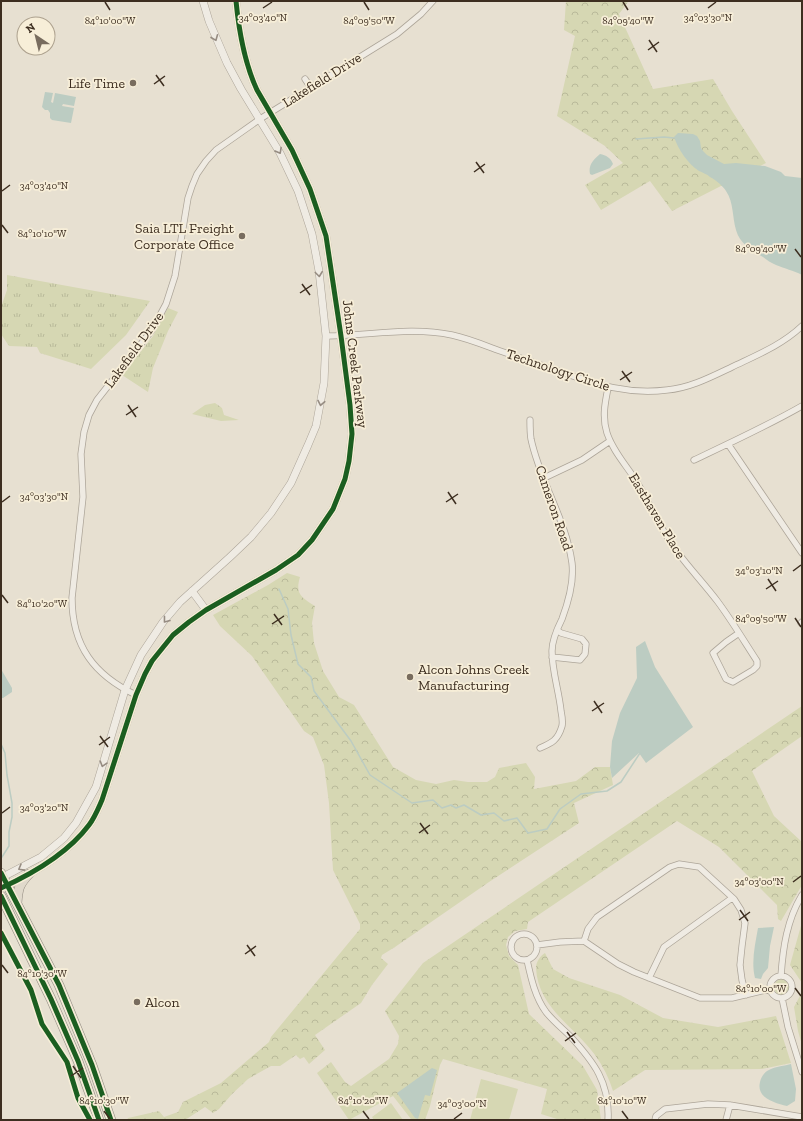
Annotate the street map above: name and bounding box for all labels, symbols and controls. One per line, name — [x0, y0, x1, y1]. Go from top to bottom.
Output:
text: 34°03'40"N — [239, 12, 288, 24]
text: 34°03'30"N — [684, 12, 733, 24]
text: 84°10'00"W — [85, 15, 136, 27]
text: 84°09'50"W — [343, 15, 395, 27]
text: 84°09'40"W — [602, 15, 654, 27]
north arrow — [16, 16, 56, 56]
text: N — [23, 20, 38, 36]
one-way arrow — [211, 34, 219, 41]
street label: Lakefield Drive — [279, 49, 365, 111]
place label: Life Time — [68, 75, 125, 92]
marker: Life Time — [128, 78, 138, 88]
one-way arrow — [274, 147, 282, 154]
text: 34°03'40"N — [20, 180, 69, 192]
place label: Saia LTL Freight Corporate Office — [134, 220, 235, 253]
text: 84°10'10"W — [18, 228, 67, 240]
marker: Saia LTL Freight Corporate Office — [237, 231, 247, 241]
text: 84°09'40"W — [735, 243, 787, 255]
one-way arrow — [314, 271, 323, 277]
street label: Johns Creek Parkway — [339, 299, 371, 430]
street label: Lakefield Drive — [101, 308, 168, 391]
street label: Technology Circle — [504, 345, 612, 395]
one-way arrow — [317, 400, 326, 406]
street label: Cameron Road — [532, 463, 577, 553]
street label: Easthaven Place — [625, 470, 689, 562]
text: 34°03'30"N — [20, 491, 69, 503]
text: 34°03'10"N — [735, 565, 783, 577]
text: 84°10'20"W — [17, 598, 68, 610]
text: 84°09'50"W — [735, 613, 787, 625]
one-way arrow — [163, 616, 170, 623]
place label: Alcon Johns Creek Manufacturing — [418, 661, 530, 694]
marker: Alcon Johns Creek Manufacturing — [405, 672, 415, 682]
one-way arrow — [99, 760, 108, 767]
text: 34°03'20"N — [20, 802, 69, 814]
one-way arrow — [18, 863, 25, 870]
text: 34°03'00"N — [734, 876, 784, 888]
text: 84°10'30"W — [17, 968, 68, 980]
text: 84°10'00"W — [736, 983, 787, 995]
place label: Alcon — [145, 994, 179, 1011]
marker: Alcon — [132, 997, 142, 1007]
text: 84°10'30"W — [79, 1095, 130, 1107]
text: 84°10'20"W — [338, 1095, 389, 1107]
text: 84°10'10"W — [598, 1095, 647, 1107]
text: 34°03'00"N — [437, 1098, 487, 1110]

